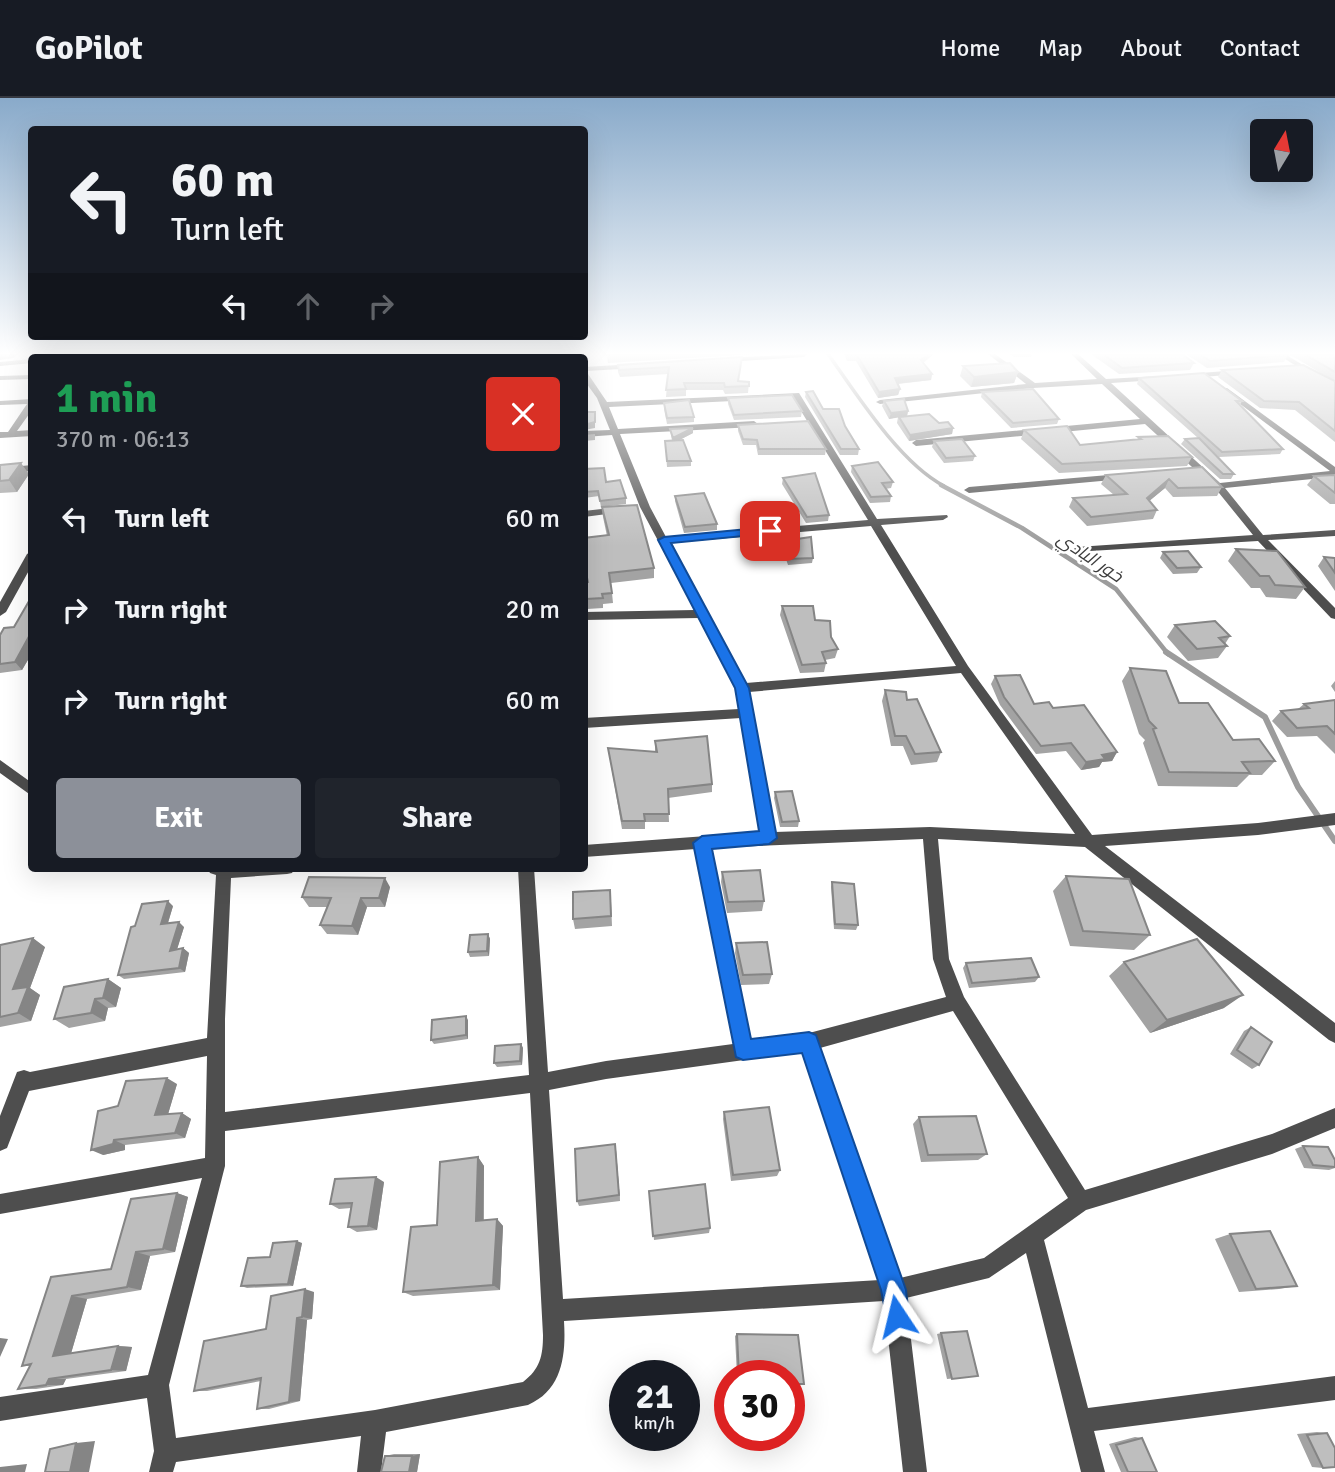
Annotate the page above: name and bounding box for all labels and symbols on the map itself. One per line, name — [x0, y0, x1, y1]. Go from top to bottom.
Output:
north arrow — [1250, 119, 1312, 182]
pin — [740, 501, 800, 561]
water label: خور البادي — [1051, 527, 1128, 590]
position arrow — [860, 1279, 934, 1353]
speed limit sign: 30 — [714, 1360, 805, 1451]

